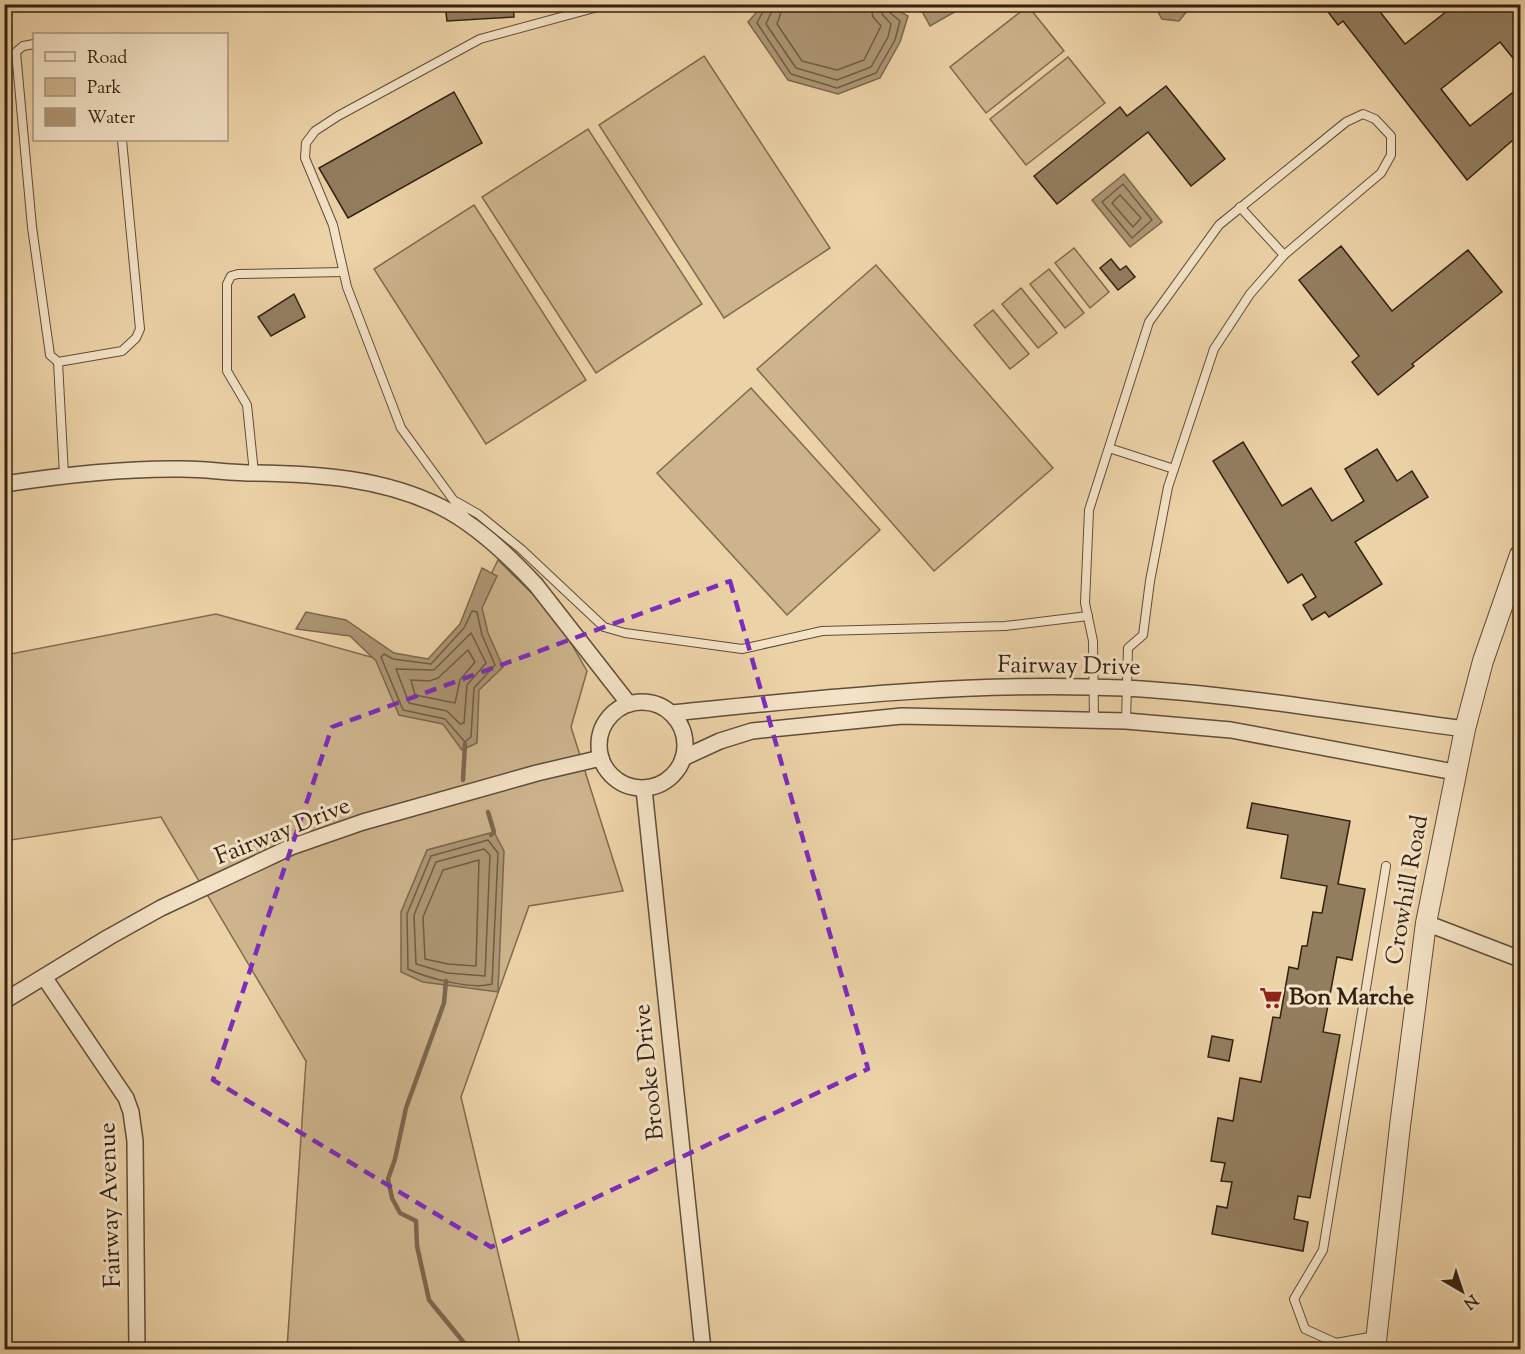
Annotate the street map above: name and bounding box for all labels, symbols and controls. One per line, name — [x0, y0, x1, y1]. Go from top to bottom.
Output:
legend — [33, 33, 228, 141]
text: Road — [87, 46, 127, 72]
text: Park — [87, 76, 122, 102]
text: Water — [87, 106, 136, 132]
street label: Fairway Drive — [997, 649, 1141, 685]
street label: Fairway Drive — [210, 789, 356, 875]
street label: Crowhill Road — [1378, 812, 1438, 968]
place label: Bon Marche — [1289, 981, 1414, 1015]
supermarket icon: Bon Marche — [1258, 985, 1284, 1011]
street label: Brooke Drive — [626, 1002, 674, 1142]
street label: Fairway Avenue — [91, 1122, 131, 1288]
north arrow — [1432, 1261, 1492, 1321]
text: N — [1457, 1288, 1482, 1314]

